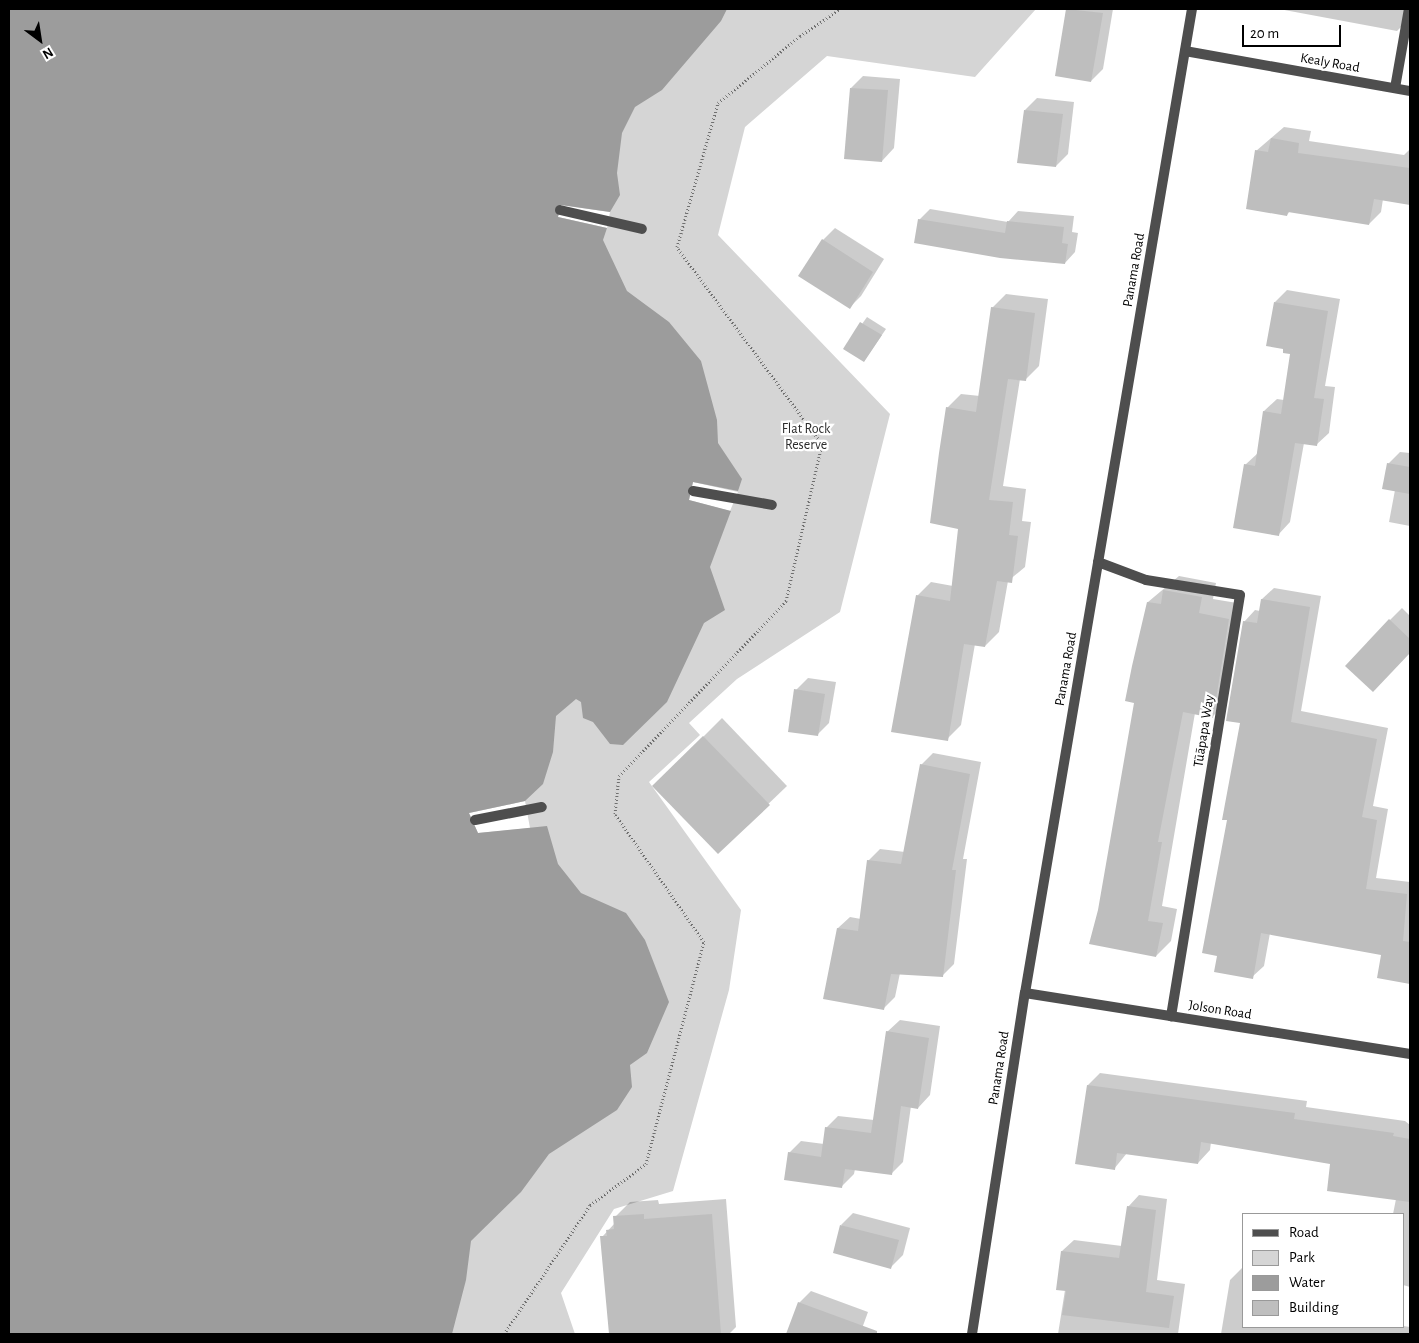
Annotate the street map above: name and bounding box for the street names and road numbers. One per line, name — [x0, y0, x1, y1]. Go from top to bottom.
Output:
street label: Kealy Road — [1299, 50, 1361, 76]
street label: Panama Road — [1119, 232, 1149, 308]
street label: Panama Road — [1051, 631, 1081, 707]
street label: Tūāpapa Way — [1190, 694, 1218, 768]
street label: Jolson Road — [1187, 997, 1253, 1023]
street label: Panama Road — [985, 1030, 1013, 1106]

